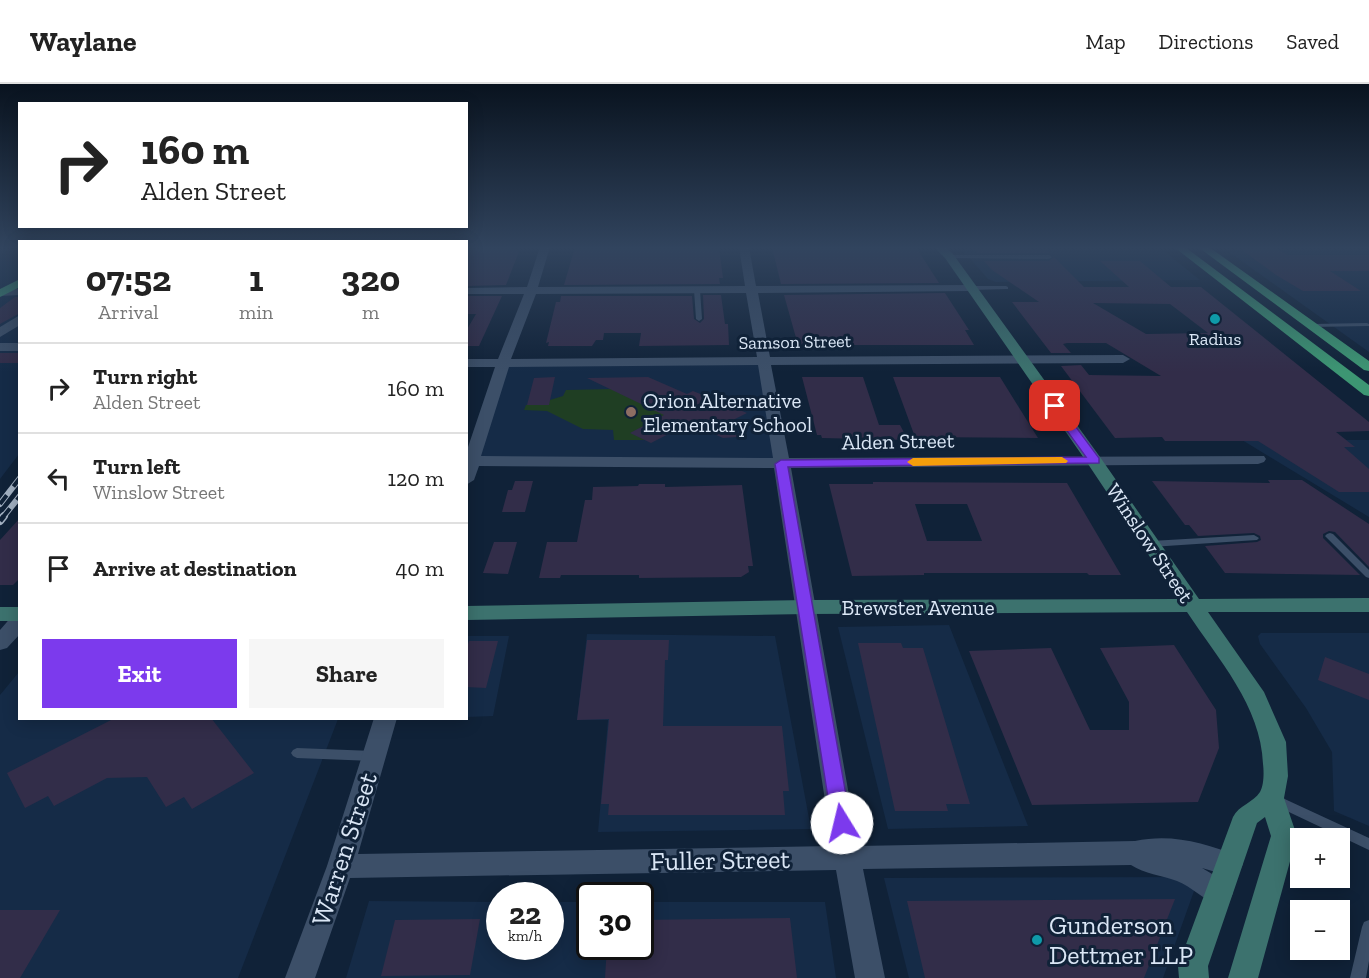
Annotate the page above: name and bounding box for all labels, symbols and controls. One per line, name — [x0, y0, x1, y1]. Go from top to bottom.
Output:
text: Waylane — [30, 25, 137, 58]
text: Map — [1086, 29, 1126, 54]
text: Directions — [1159, 29, 1253, 54]
text: Saved — [1286, 29, 1339, 54]
text: 160 m — [141, 124, 249, 175]
icon: right — [42, 126, 120, 204]
text: Alden Street — [141, 175, 286, 207]
text: 07:52 — [86, 257, 171, 300]
text: 1 — [249, 257, 263, 300]
text: 320 — [341, 257, 400, 300]
text: Arrival — [98, 300, 159, 324]
text: min — [239, 300, 273, 324]
text: m — [362, 300, 379, 324]
marker: Radius — [1208, 312, 1222, 326]
place label: Radius — [1189, 328, 1241, 350]
street label: Samson Street — [738, 330, 852, 354]
text: Turn right — [93, 363, 197, 390]
icon: right — [42, 372, 75, 405]
text: 160 m — [387, 375, 444, 402]
pin — [1029, 380, 1080, 431]
place label: Orion Alternative Elementary School — [643, 388, 813, 437]
icon: arrive — [1038, 389, 1071, 422]
text: Alden Street — [93, 390, 200, 414]
marker: Orion Alternative Elementary School — [624, 405, 638, 419]
street label: Alden Street — [841, 428, 955, 454]
text: Turn left — [93, 453, 180, 480]
icon: left — [42, 462, 75, 495]
text: 120 m — [388, 465, 444, 492]
street label: Winslow Street — [1101, 479, 1199, 607]
text: Winslow Street — [93, 480, 225, 504]
icon: arrive — [42, 552, 75, 585]
text: Arrive at destination — [93, 555, 296, 582]
text: 40 m — [395, 555, 444, 582]
street label: Brewster Avenue — [841, 595, 995, 620]
button: Exit — [42, 639, 237, 708]
button: Share — [249, 639, 444, 708]
street label: Warren Street — [304, 768, 384, 930]
position arrow — [810, 791, 874, 855]
map controls — [1290, 828, 1350, 960]
button: + — [1290, 828, 1350, 888]
street label: Fuller Street — [650, 843, 791, 877]
speed limit sign: 30 — [576, 882, 654, 960]
text: 22 — [509, 896, 541, 932]
button: − — [1290, 900, 1350, 960]
place label: Gunderson Dettmer LLP — [1049, 909, 1193, 971]
text: km/h — [508, 927, 542, 945]
marker: Gunderson Dettmer LLP — [1030, 933, 1044, 947]

